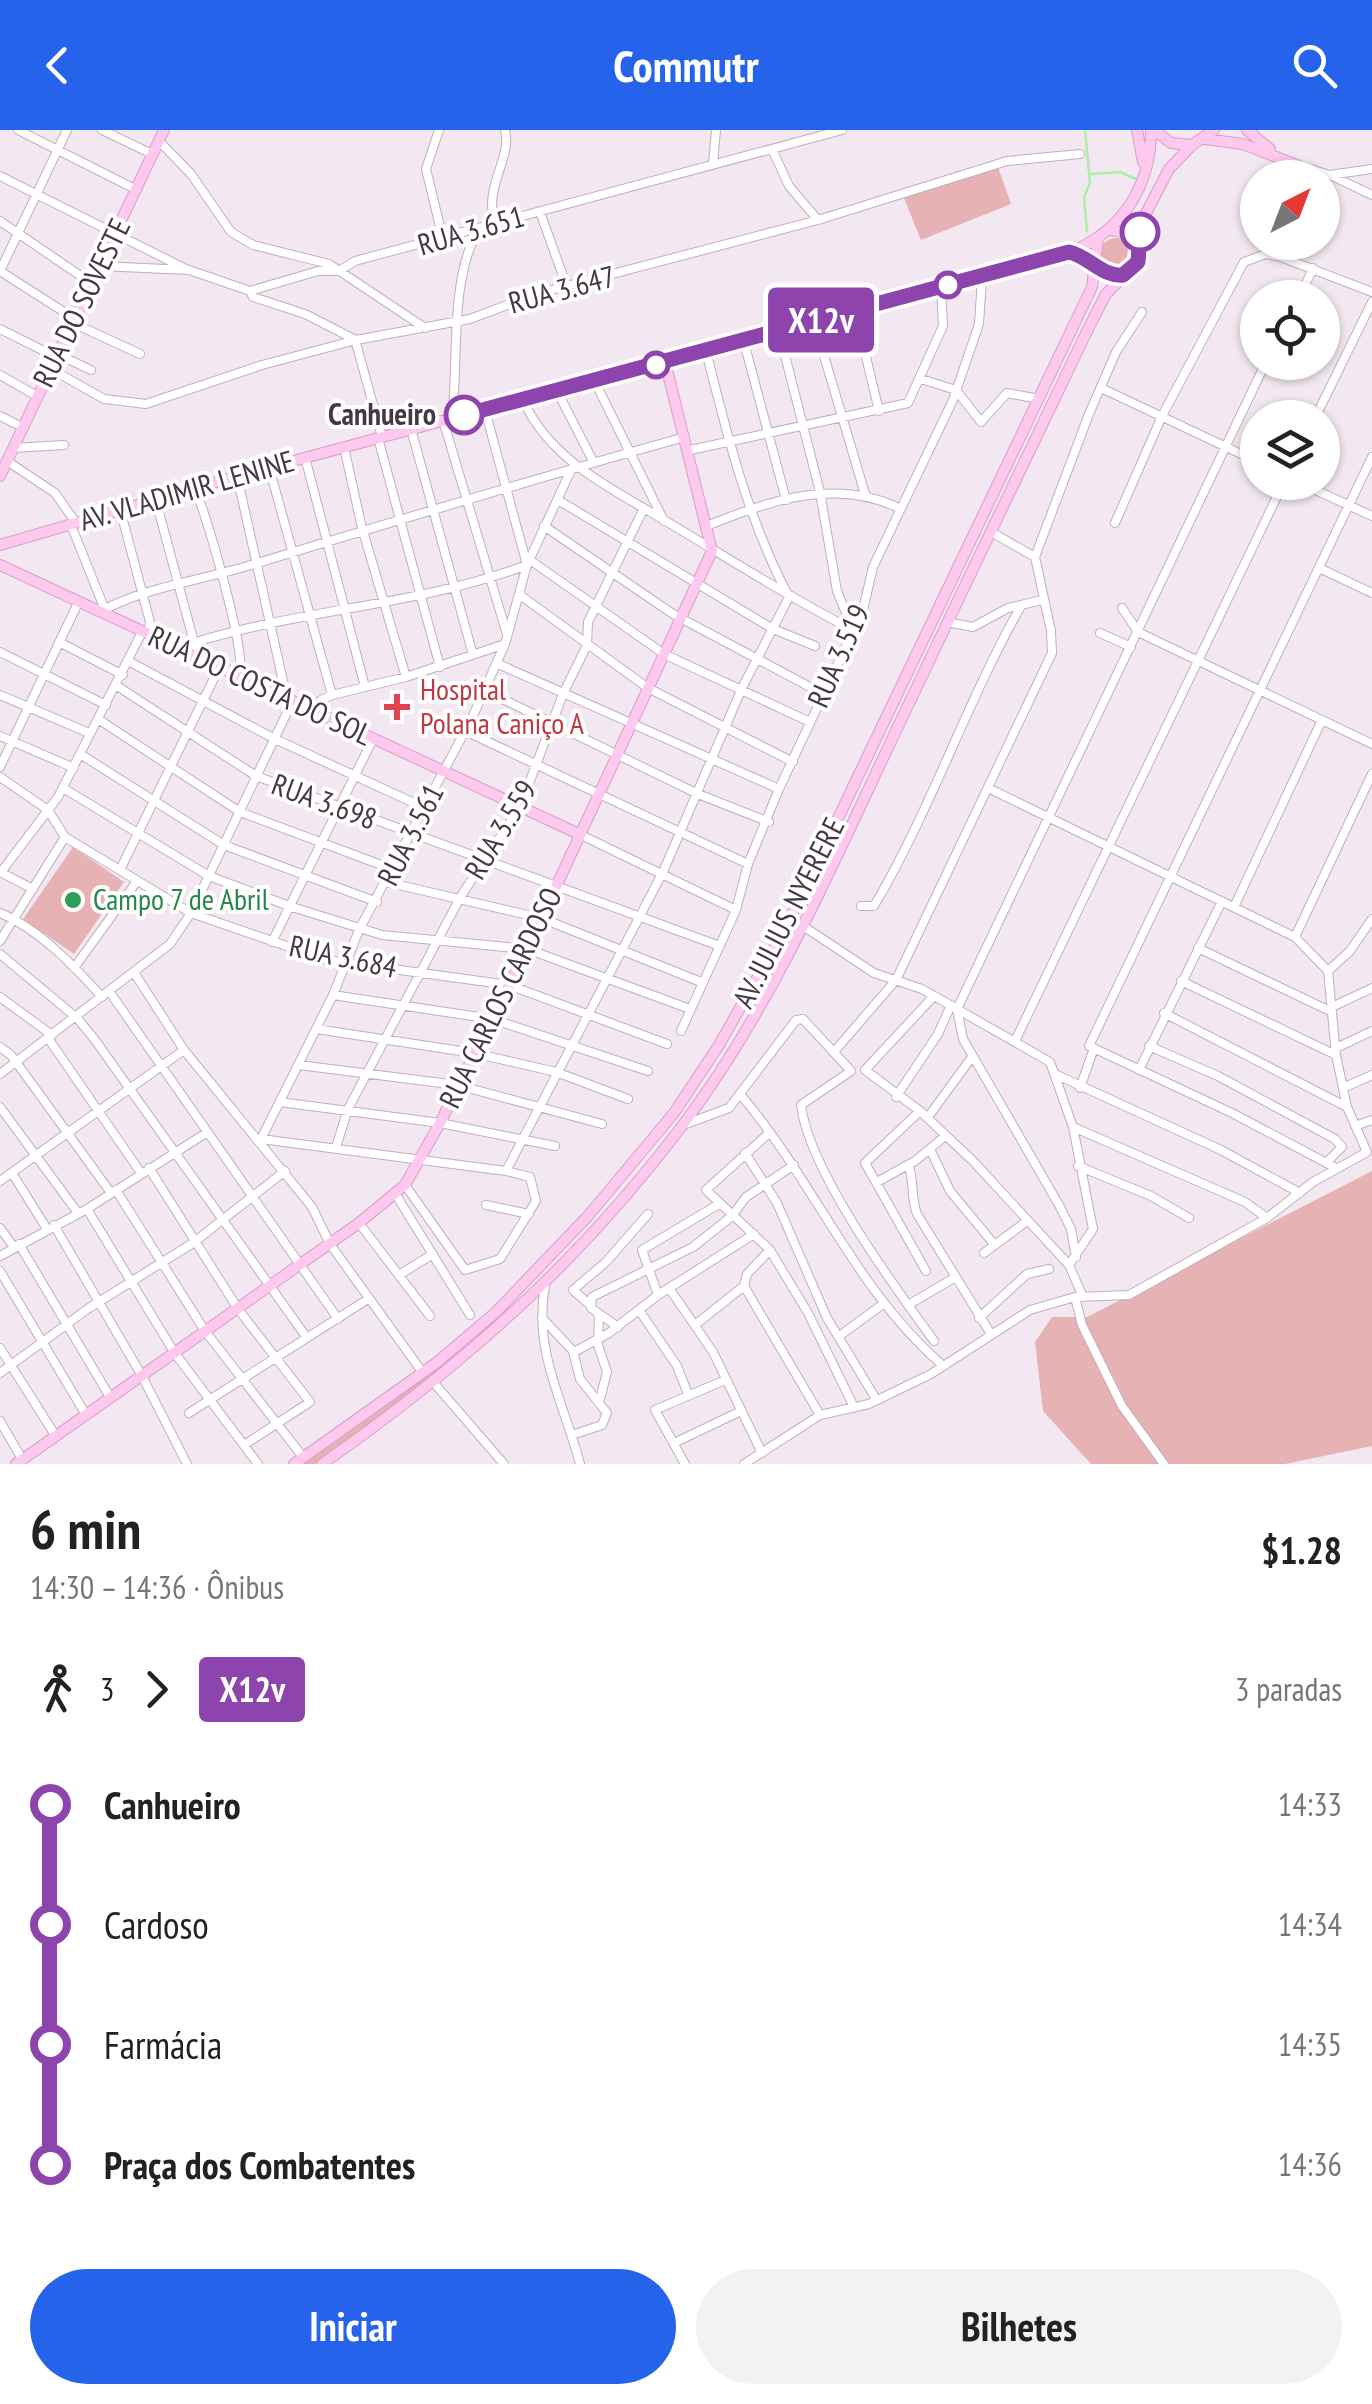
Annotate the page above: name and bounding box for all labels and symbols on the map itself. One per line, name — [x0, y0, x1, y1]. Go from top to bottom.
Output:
north arrow — [1240, 160, 1340, 260]
street label: RUA 3.651 — [413, 196, 528, 263]
street label: RUA DO SOVESTE — [23, 212, 138, 393]
unlabelled marker — [1121, 213, 1159, 251]
street label: RUA 3.647 — [504, 256, 619, 321]
unlabelled marker — [935, 272, 961, 298]
line badge: X12v — [751, 288, 891, 352]
unlabelled marker — [643, 352, 669, 378]
place label: Canhueiro — [328, 394, 436, 433]
marker: Canhueiro — [445, 396, 483, 434]
street label: AV. VLADIMIR LENINE — [75, 440, 298, 539]
street label: RUA 3.519 — [798, 598, 878, 713]
street label: RUA DO COSTA DO SOL — [143, 616, 379, 754]
place label: Hospital Polana Caniço A — [420, 669, 585, 742]
marker: Hospital Polana Caniço A — [384, 694, 410, 720]
street label: RUA 3.698 — [267, 764, 382, 838]
street label: RUA 3.559 — [455, 772, 544, 886]
street label: RUA 3.561 — [368, 777, 452, 892]
street label: AV. JULIUS NYERERE — [723, 811, 852, 1014]
place label: Campo 7 de Abril — [93, 879, 269, 918]
street label: RUA CARLOS CARDOSO — [429, 881, 570, 1114]
marker: Campo 7 de Abril — [62, 889, 84, 911]
street label: RUA 3.684 — [286, 925, 401, 986]

